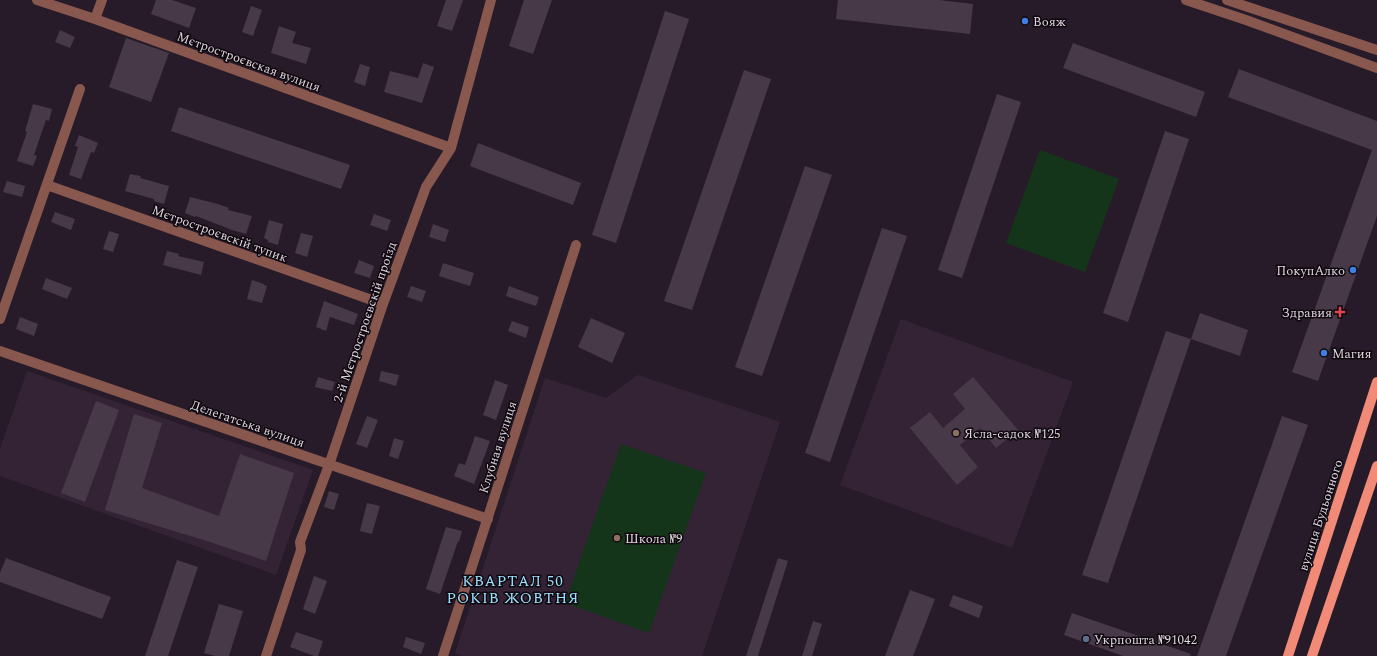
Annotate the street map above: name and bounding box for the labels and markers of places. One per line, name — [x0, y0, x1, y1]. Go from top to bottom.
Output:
place label: Вояж — [1033, 12, 1066, 32]
marker: Вояж — [1020, 16, 1030, 26]
place label: ПокупАлко — [1276, 261, 1345, 281]
marker: ПокупАлко — [1348, 265, 1358, 275]
place label: Здравия — [1281, 303, 1332, 323]
marker: Здравия — [1335, 307, 1345, 317]
place label: Магия — [1332, 344, 1372, 364]
marker: Магия — [1319, 348, 1329, 358]
place label: Ясла-садок №125 — [964, 424, 1060, 444]
marker: Ясла-садок №125 — [951, 428, 961, 438]
place label: Школа №9 — [625, 529, 683, 549]
marker: Школа №9 — [612, 533, 622, 543]
place label: Укрпошта №91042 — [1094, 630, 1197, 650]
marker: Укрпошта №91042 — [1081, 634, 1091, 644]

